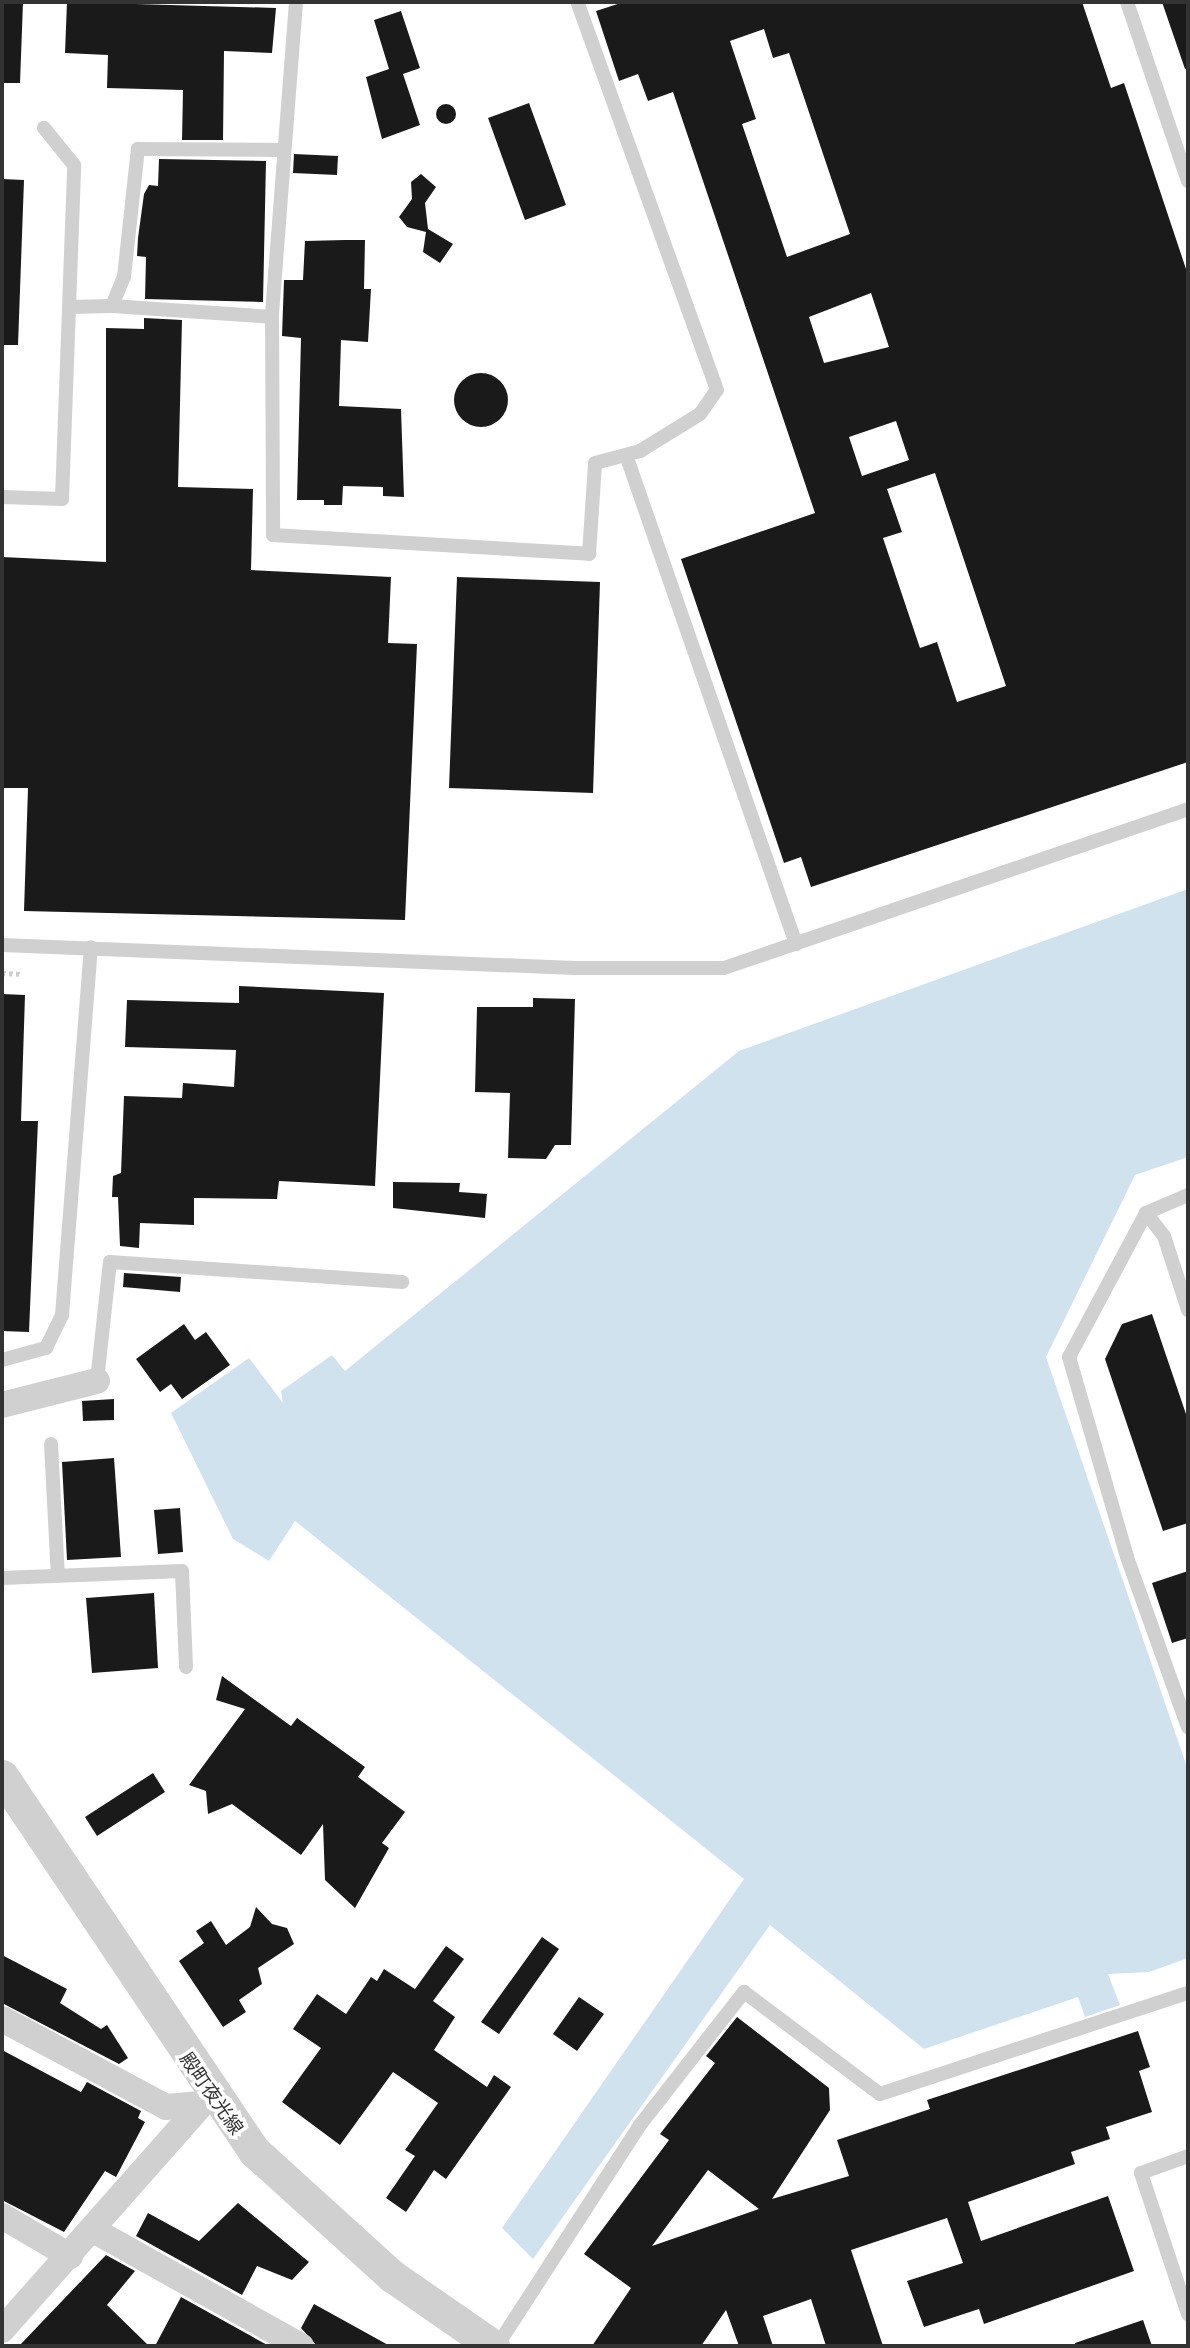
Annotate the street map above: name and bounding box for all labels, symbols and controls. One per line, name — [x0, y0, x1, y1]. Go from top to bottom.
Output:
street label: 殿町夜光線 — [175, 2048, 249, 2138]

